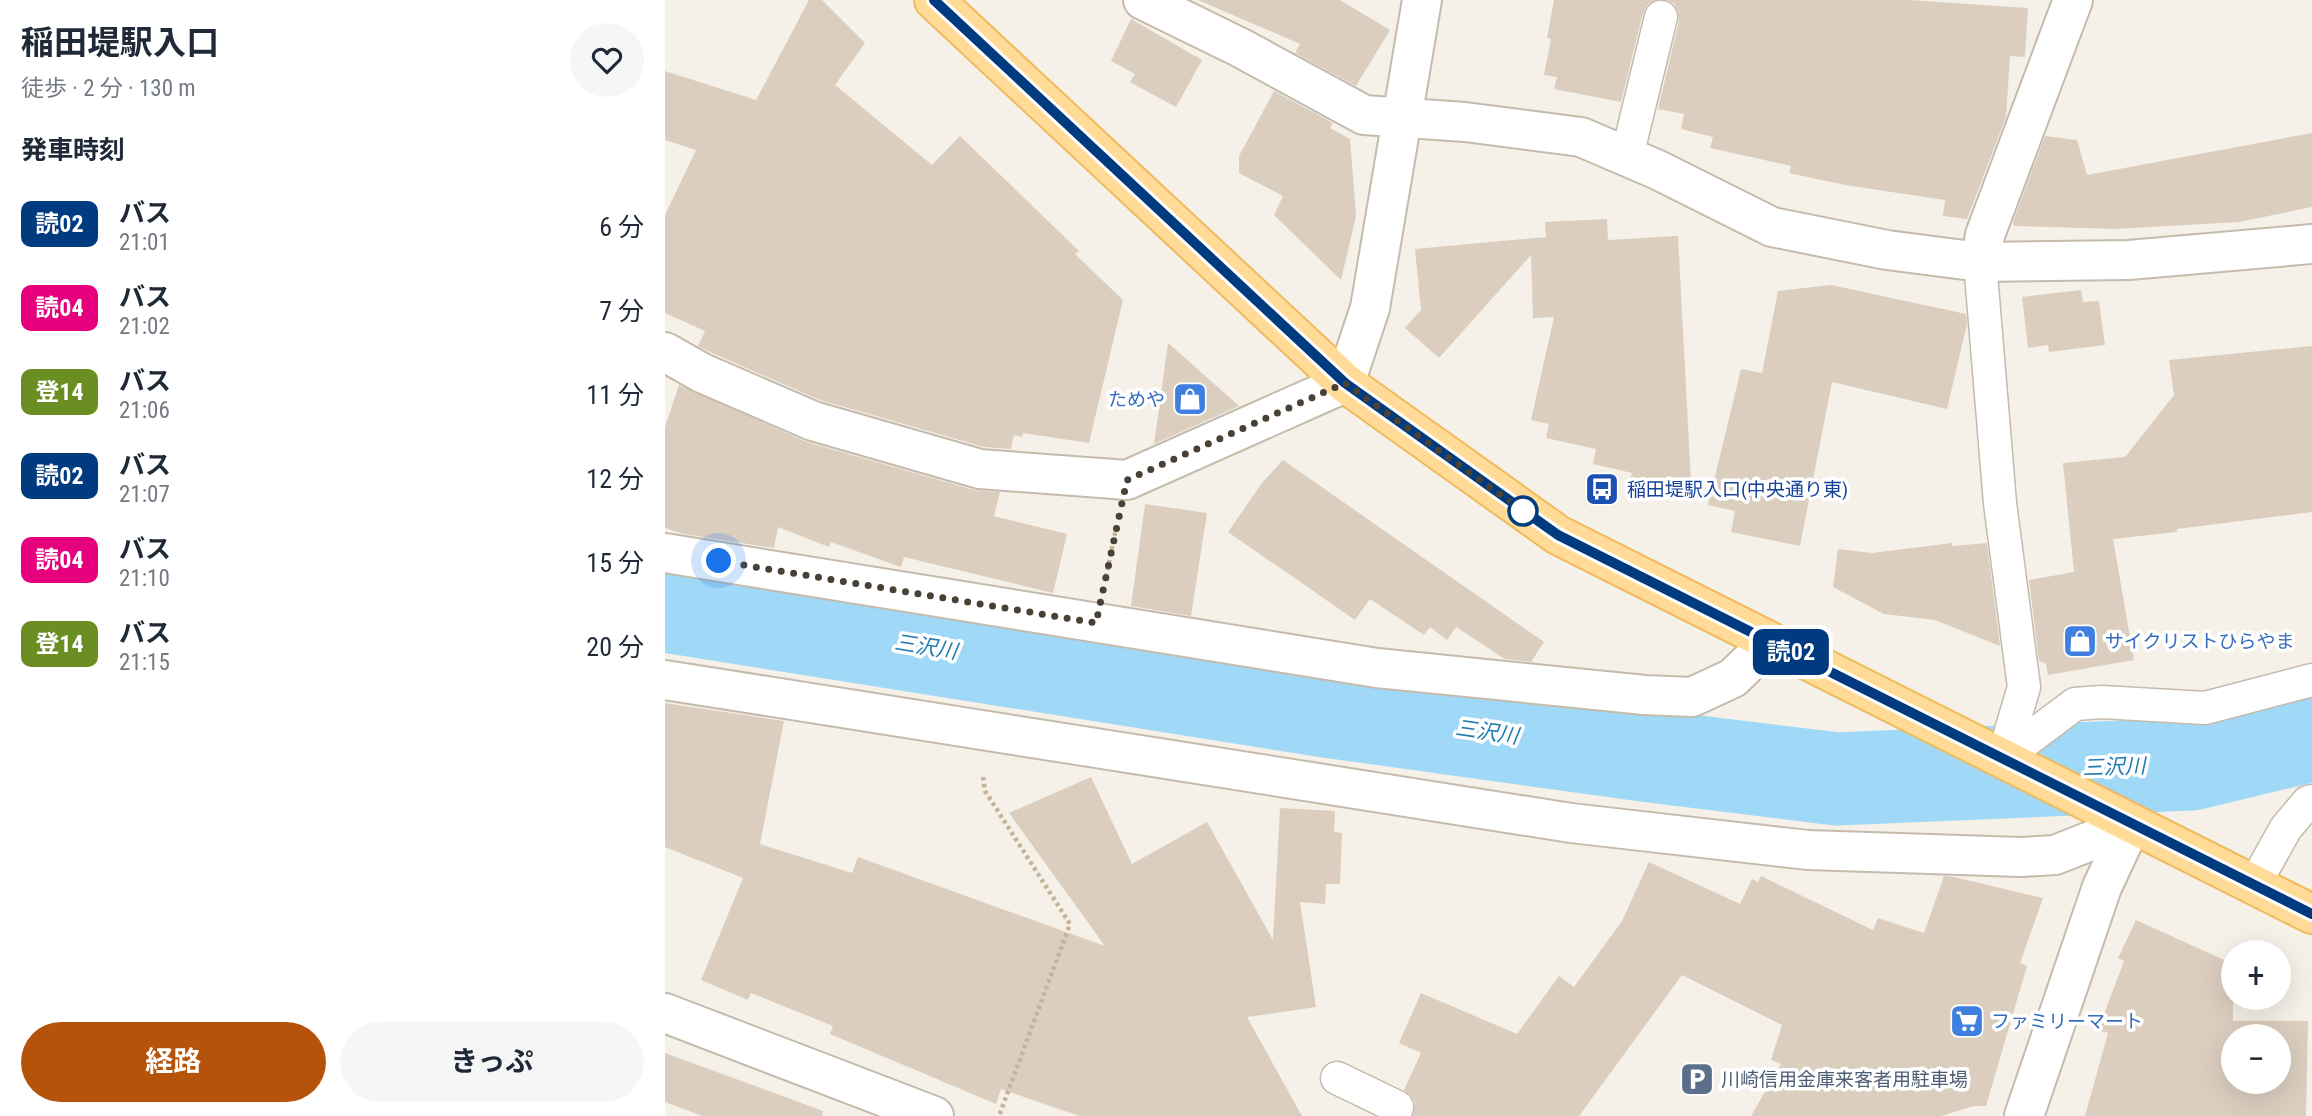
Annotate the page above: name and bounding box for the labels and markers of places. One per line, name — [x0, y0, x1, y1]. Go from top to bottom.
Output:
shop icon: ためや — [1171, 380, 1209, 418]
place label: ためや — [1108, 388, 1165, 411]
bus stop icon: 稲田堤駅入口(中央通り東) — [1583, 470, 1621, 508]
place label: 稲田堤駅入口(中央通り東) — [1627, 478, 1848, 501]
unlabelled marker — [1508, 496, 1538, 526]
shop icon: サイクリストひらやま — [2061, 622, 2099, 660]
place label: サイクリストひらやま — [2105, 630, 2295, 653]
supermarket icon: ファミリーマート — [1948, 1002, 1986, 1040]
place label: ファミリーマート — [1991, 1010, 2143, 1033]
parking icon: 川崎信用金庫来客者用駐車場 — [1678, 1060, 1716, 1098]
place label: 川崎信用金庫来客者用駐車場 — [1721, 1068, 1968, 1091]

